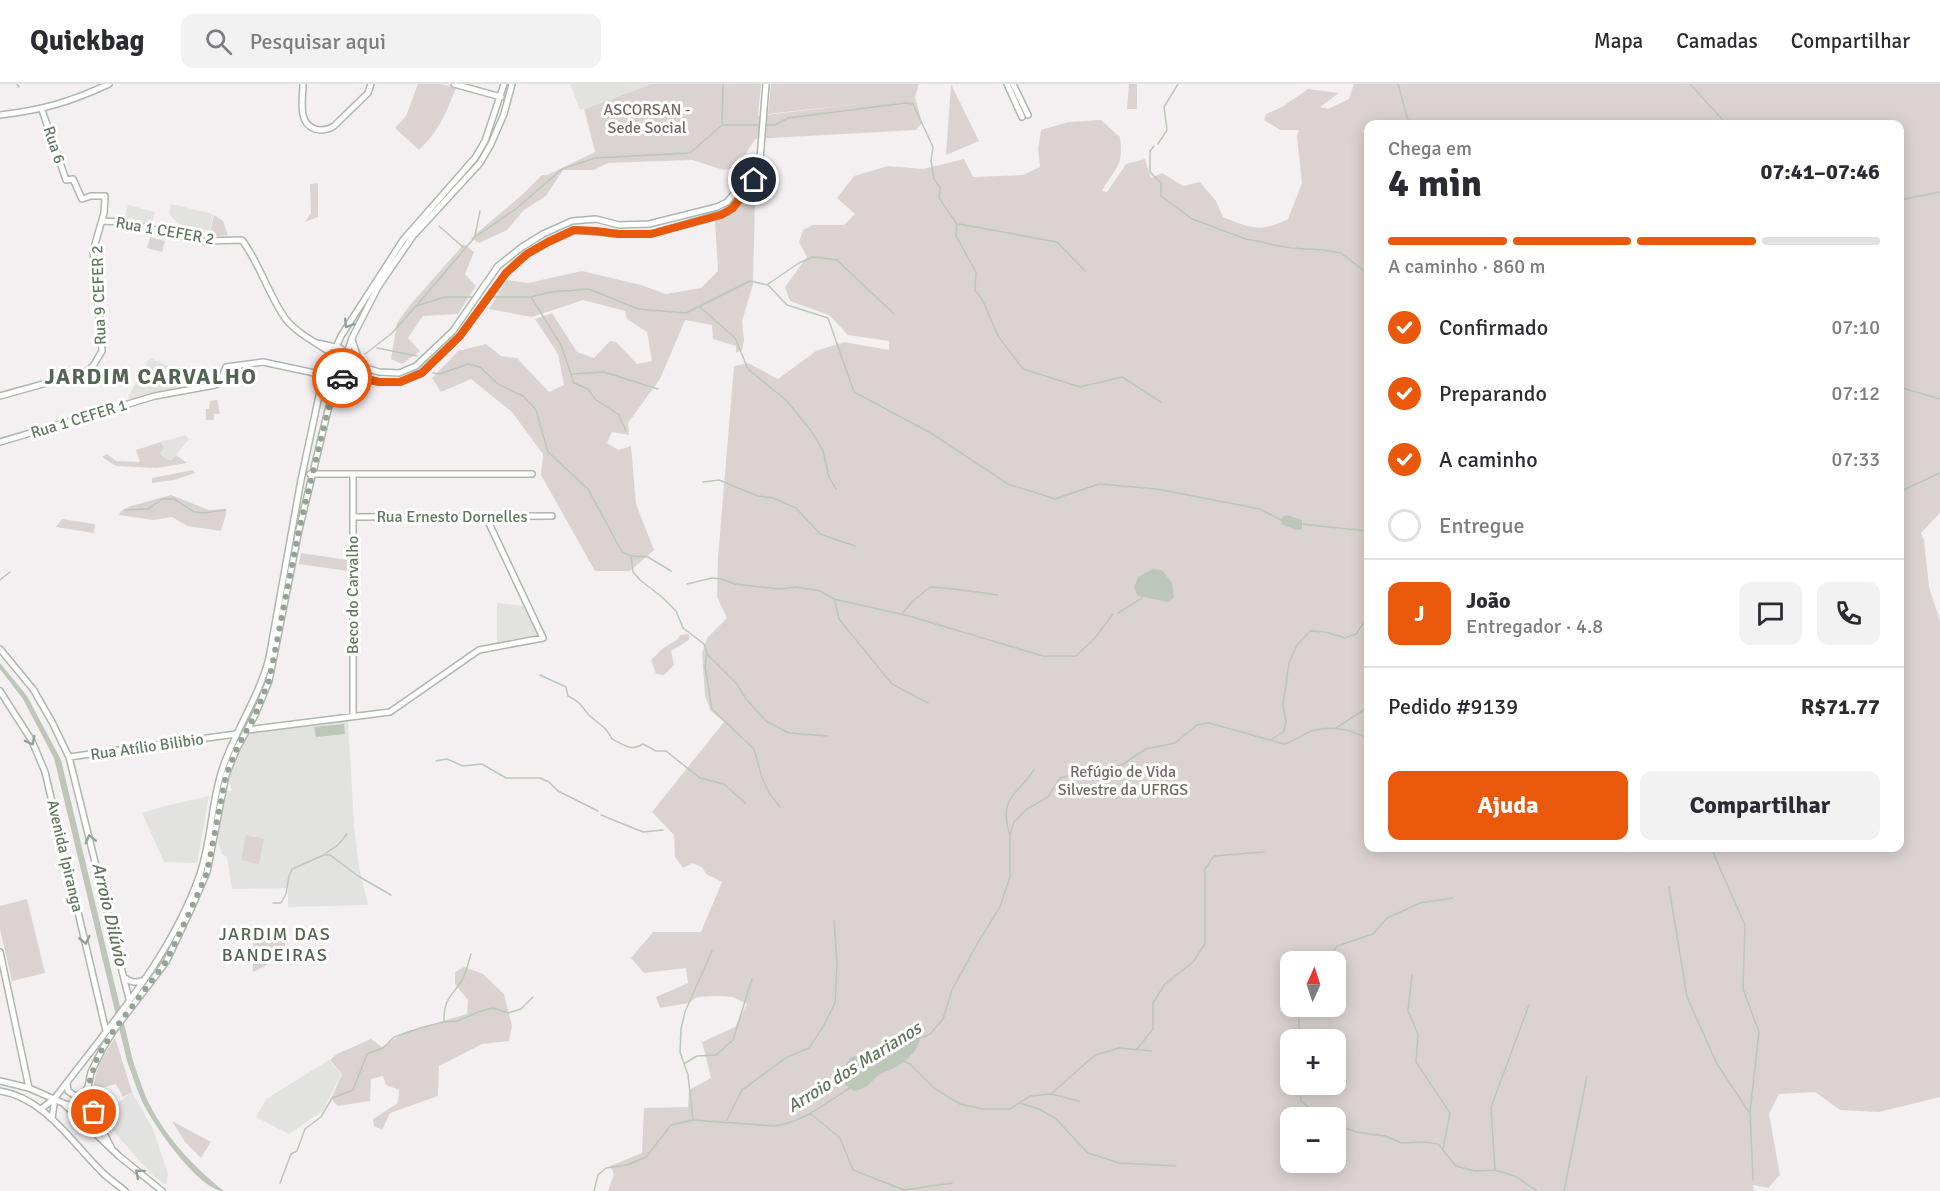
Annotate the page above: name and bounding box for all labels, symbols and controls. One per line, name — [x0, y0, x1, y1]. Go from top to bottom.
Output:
search box — [181, 14, 601, 68]
text: Quickbag — [30, 24, 145, 58]
icon: search — [202, 25, 235, 58]
text: Pesquisar aqui — [250, 28, 386, 55]
text: Mapa — [1594, 28, 1643, 54]
text: Camadas — [1676, 28, 1758, 54]
text: Compartilhar — [1791, 28, 1910, 54]
park label: ASCORSAN - Sede Social — [604, 100, 690, 138]
street label: Rua 6 — [39, 124, 69, 166]
text: Chega em — [1388, 136, 1472, 161]
pin — [728, 154, 779, 205]
text: 07:41–07:46 — [1761, 158, 1880, 185]
text: 4 min — [1388, 159, 1482, 207]
icon: home — [737, 163, 770, 196]
street label: Rua 1 CEFER 2 — [114, 212, 216, 250]
street label: Rua 9 CEFER 2 — [87, 245, 111, 345]
text: A caminho · 860 m — [1388, 254, 1545, 279]
icon: check — [1388, 311, 1421, 344]
text: Confirmado — [1439, 314, 1548, 341]
text: 07:10 — [1831, 315, 1880, 340]
one-way arrow — [344, 318, 356, 328]
courier — [312, 348, 372, 408]
icon: car — [326, 362, 359, 395]
district label: JARDIM CARVALHO — [45, 363, 258, 390]
icon: check — [1388, 377, 1421, 410]
text: Preparando — [1439, 380, 1547, 407]
text: 07:12 — [1831, 381, 1880, 406]
street label: Rua 1 CEFER 1 — [28, 395, 130, 443]
icon: check — [1388, 443, 1421, 476]
text: A caminho — [1439, 446, 1538, 473]
text: 07:33 — [1831, 447, 1880, 472]
street label: Rua Ernesto Dornelles — [377, 507, 528, 527]
text: Entregue — [1439, 512, 1524, 539]
street label: Beco do Carvalho — [343, 536, 363, 654]
button: chat — [1739, 582, 1802, 645]
button: phone — [1817, 582, 1880, 645]
text: João — [1466, 587, 1511, 614]
text: J — [1414, 600, 1425, 627]
text: Entregador · 4.8 — [1466, 614, 1603, 639]
text: Pedido #9139 — [1388, 693, 1518, 720]
text: R$71.77 — [1801, 693, 1880, 720]
street label: Rua Atílio Bilibio — [89, 729, 205, 765]
one-way arrow — [23, 735, 35, 746]
park label: Refúgio de Vida Silvestre da UFRGS — [1058, 762, 1188, 800]
button: Ajuda — [1388, 771, 1628, 840]
button: Compartilhar — [1640, 771, 1880, 840]
street label: Avenida Ipiranga — [42, 798, 88, 914]
one-way arrow — [85, 835, 98, 845]
water label: Arroio Dilúvio — [87, 860, 133, 969]
district label: JARDIM DAS BANDEIRAS — [219, 923, 331, 966]
one-way arrow — [78, 935, 91, 945]
north arrow — [1280, 951, 1346, 1017]
map controls — [1280, 951, 1346, 1173]
water label: Arroio dos Marianos — [783, 1016, 927, 1117]
button: + — [1280, 1029, 1346, 1095]
pin — [68, 1086, 119, 1137]
icon: bag — [77, 1095, 110, 1128]
button: − — [1280, 1107, 1346, 1173]
one-way arrow — [135, 1169, 146, 1180]

